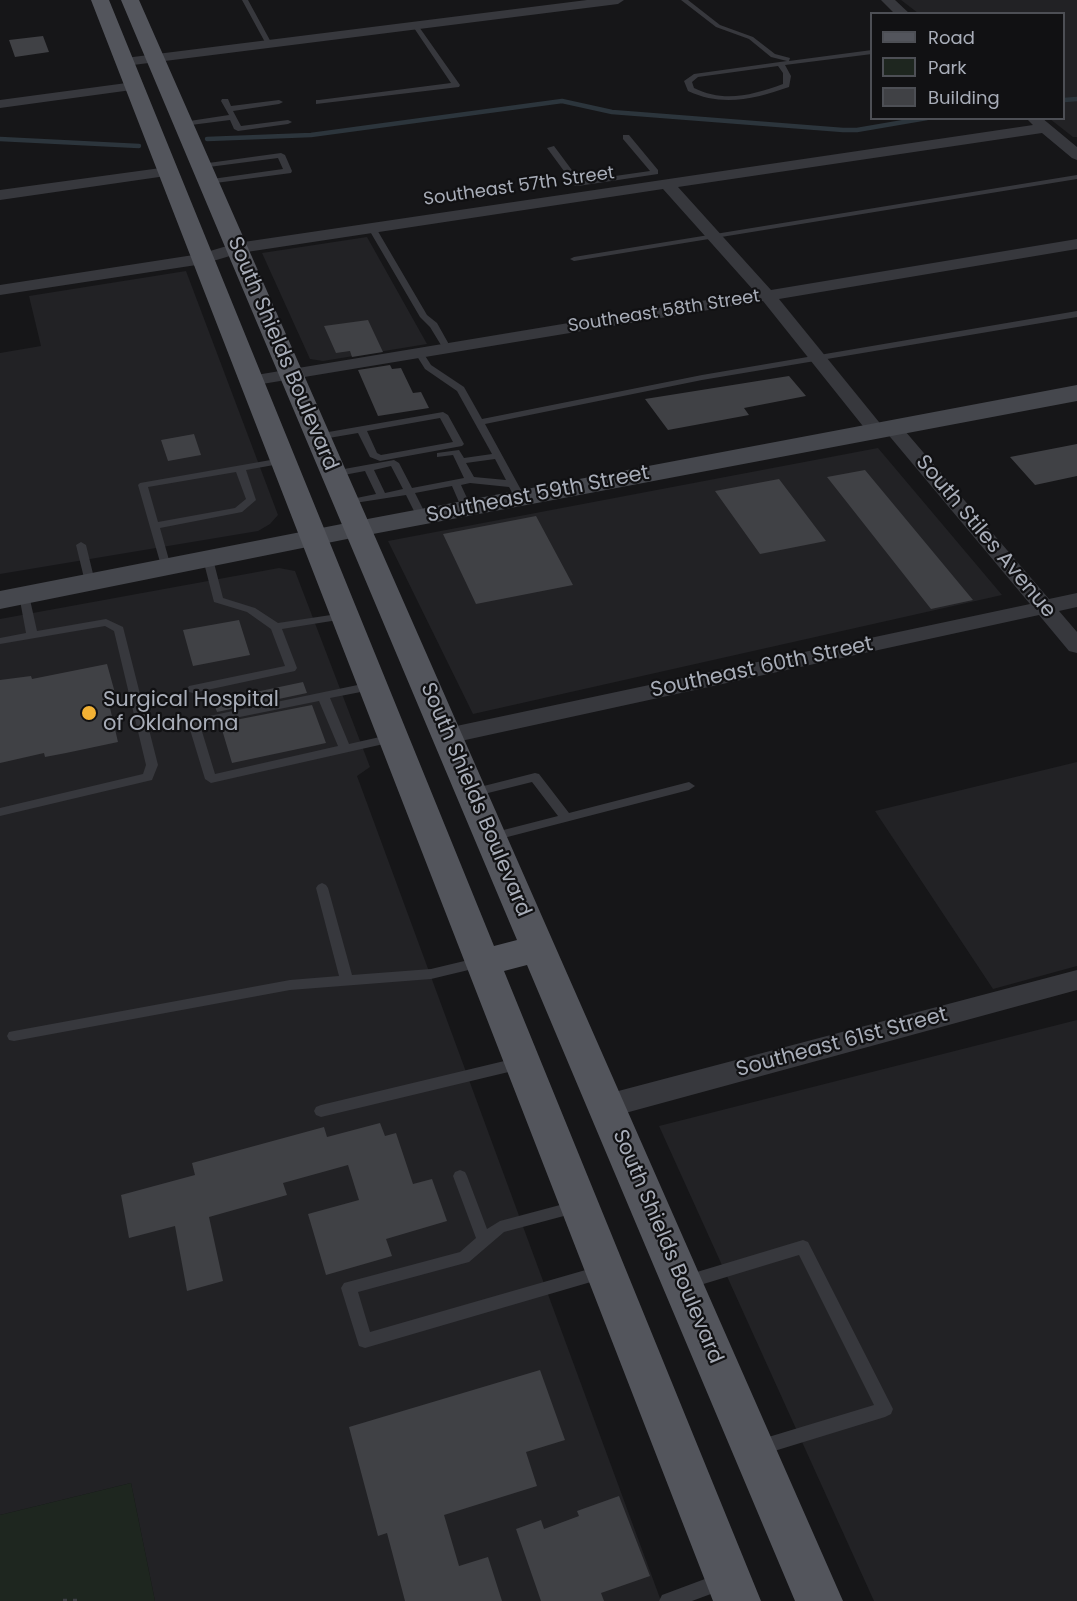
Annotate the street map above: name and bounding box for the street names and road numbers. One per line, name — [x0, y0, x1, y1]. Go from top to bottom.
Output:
street label: Southeast 57th Street — [422, 163, 616, 211]
street label: South Shields Boulevard — [221, 233, 343, 475]
street label: Southeast 58th Street — [567, 286, 761, 338]
street label: South Stiles Avenue — [910, 451, 1060, 623]
street label: Southeast 59th Street — [425, 461, 651, 529]
street label: Southeast 60th Street — [649, 632, 875, 704]
street label: South Shields Boulevard — [414, 679, 536, 921]
street label: Southeast 61st Street — [734, 1003, 950, 1083]
street label: South Shields Boulevard — [606, 1126, 728, 1368]

